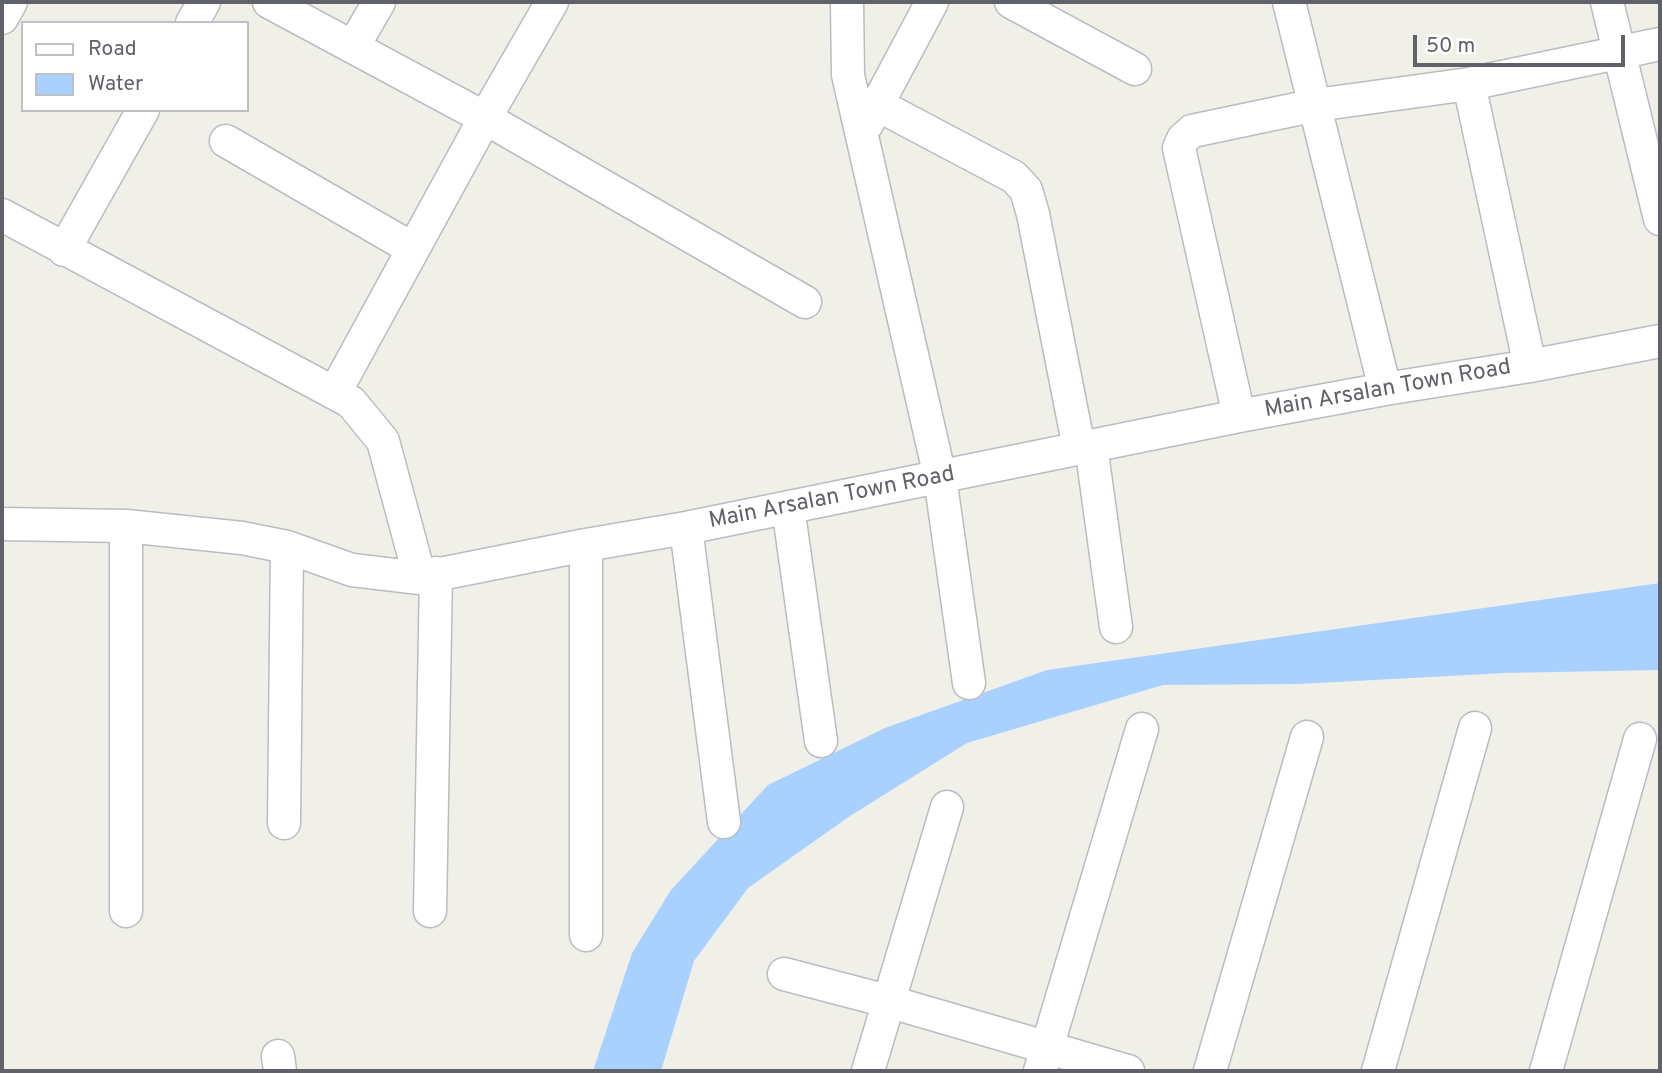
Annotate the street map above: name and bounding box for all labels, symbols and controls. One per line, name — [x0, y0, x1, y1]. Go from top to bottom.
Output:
legend — [21, 21, 248, 112]
scale bar — [1417, 21, 1629, 65]
text: 50 m — [1426, 33, 1475, 60]
text: Road — [88, 36, 137, 63]
text: Water — [88, 71, 143, 98]
street label: Main Arsalan Town Road — [1263, 355, 1513, 425]
street label: Main Arsalan Town Road — [707, 462, 957, 536]

